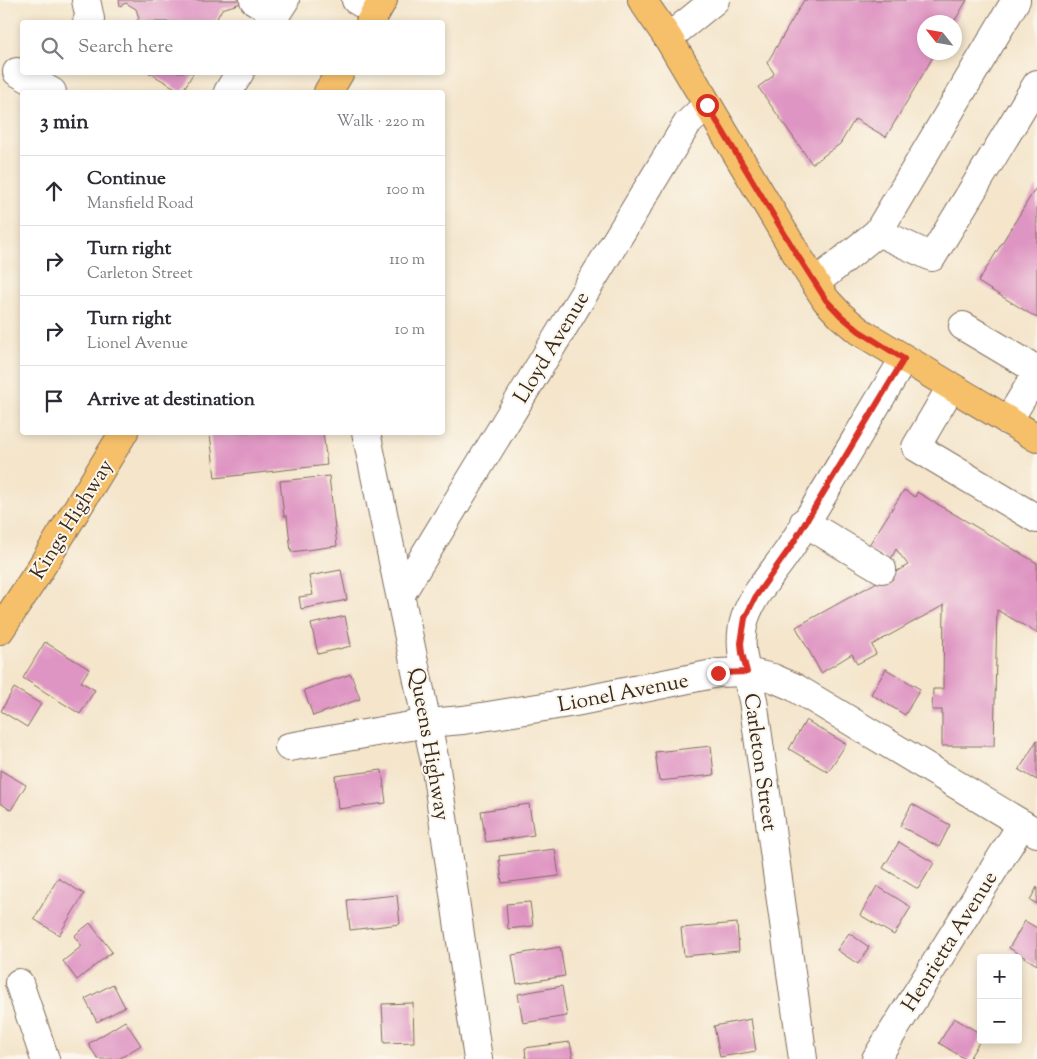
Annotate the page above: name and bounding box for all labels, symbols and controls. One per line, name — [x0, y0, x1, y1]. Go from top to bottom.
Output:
north arrow — [917, 15, 962, 60]
search box — [20, 20, 445, 75]
icon: search — [38, 34, 66, 62]
text: Search here — [78, 34, 173, 61]
route start — [696, 94, 719, 117]
text: 3 min — [40, 108, 89, 138]
text: Walk · 220 m — [337, 111, 425, 134]
text: Continue — [87, 166, 166, 193]
icon: ahead — [40, 177, 68, 205]
text: 100 m — [386, 179, 425, 202]
text: Mansfield Road — [87, 193, 194, 216]
text: Turn right — [87, 236, 171, 263]
icon: right — [40, 247, 68, 275]
text: 110 m — [389, 249, 425, 272]
text: Carleton Street — [87, 263, 193, 286]
street label: Lloyd Avenue — [507, 286, 598, 410]
text: Turn right — [87, 306, 171, 333]
icon: right — [40, 317, 68, 345]
text: 10 m — [395, 319, 425, 342]
text: Lionel Avenue — [87, 333, 188, 356]
icon: arrive — [40, 387, 68, 415]
text: Arrive at destination — [87, 387, 255, 414]
street label: Kings Highway — [24, 454, 122, 586]
route end — [707, 662, 730, 685]
street label: Queens Highway — [400, 666, 456, 824]
street label: Lionel Avenue — [556, 667, 691, 721]
street label: Carleton Street — [734, 691, 784, 833]
street label: Henrietta Avenue — [895, 866, 1006, 1018]
map controls — [977, 954, 1022, 1044]
button: + — [977, 954, 1022, 999]
button: − — [977, 999, 1022, 1044]

